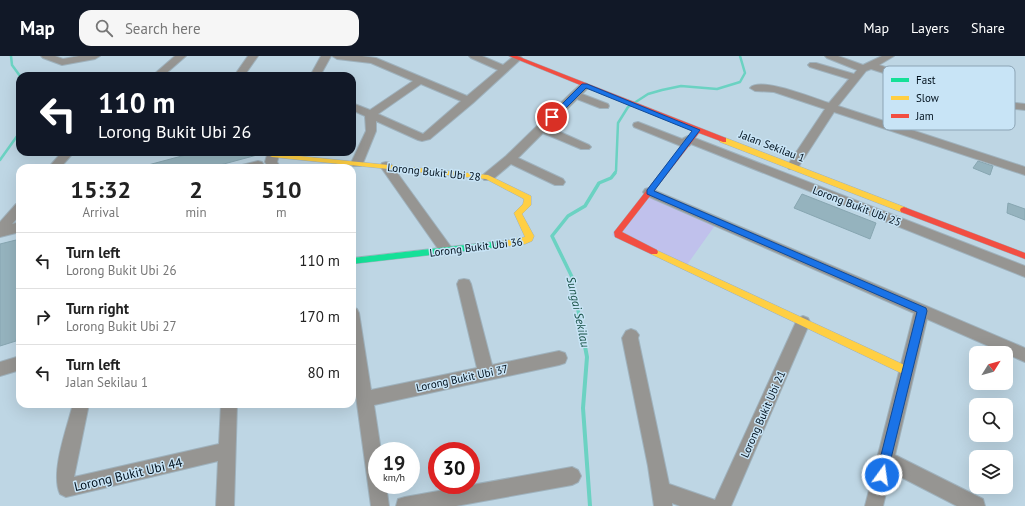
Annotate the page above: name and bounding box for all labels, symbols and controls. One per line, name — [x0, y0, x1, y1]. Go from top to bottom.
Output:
search box — [79, 10, 359, 46]
text: Map — [20, 16, 55, 40]
icon: search — [93, 17, 115, 39]
text: Search here — [125, 19, 201, 38]
text: Map — [863, 19, 889, 37]
text: Layers — [911, 19, 949, 37]
text: Share — [971, 19, 1005, 37]
legend — [883, 66, 1015, 130]
text: Fast — [916, 73, 936, 87]
text: 110 m — [98, 84, 175, 121]
icon: left — [32, 88, 84, 140]
text: Slow — [916, 91, 939, 105]
pin — [535, 100, 569, 134]
icon: arrive — [541, 106, 563, 128]
text: Jam — [915, 109, 934, 123]
text: Lorong Bukit Ubi 26 — [98, 120, 251, 143]
street label: Jalan Sekilau 1 — [736, 127, 807, 165]
street label: Lorong Bukit Ubi 28 — [387, 160, 481, 184]
text: 15:32 — [70, 174, 131, 205]
text: 2 — [189, 174, 203, 205]
text: 510 — [261, 174, 302, 205]
street label: Lorong Bukit Ubi 25 — [811, 183, 903, 229]
text: Arrival — [83, 204, 119, 221]
text: min — [185, 204, 207, 221]
text: m — [276, 204, 287, 221]
street label: Lorong Bukit Ubi 36 — [429, 234, 523, 260]
text: Turn left — [66, 243, 120, 262]
icon: left — [32, 250, 54, 272]
text: 110 m — [299, 251, 340, 270]
text: Lorong Bukit Ubi 26 — [66, 262, 177, 279]
water label: Sungai Sekilau — [564, 275, 593, 349]
text: Turn right — [66, 299, 129, 318]
icon: right — [32, 306, 54, 328]
text: 170 m — [299, 307, 340, 326]
text: Lorong Bukit Ubi 27 — [66, 318, 177, 335]
north arrow — [969, 346, 1013, 390]
map controls — [969, 346, 1013, 494]
text: Turn left — [66, 355, 120, 374]
street label: Lorong Bukit Ubi 37 — [415, 361, 509, 395]
icon: left — [32, 362, 54, 384]
text: 80 m — [307, 363, 340, 382]
street label: Lorong Bukit Ubi 21 — [738, 368, 788, 460]
text: Jalan Sekilau 1 — [66, 374, 148, 391]
button: search — [969, 398, 1013, 442]
speed limit sign: 30 — [428, 442, 480, 494]
text: 19 — [383, 450, 405, 476]
button: layers — [969, 450, 1013, 494]
street label: Lorong Bukit Ubi 44 — [72, 454, 184, 495]
position arrow — [861, 454, 903, 496]
text: km/h — [383, 471, 405, 484]

